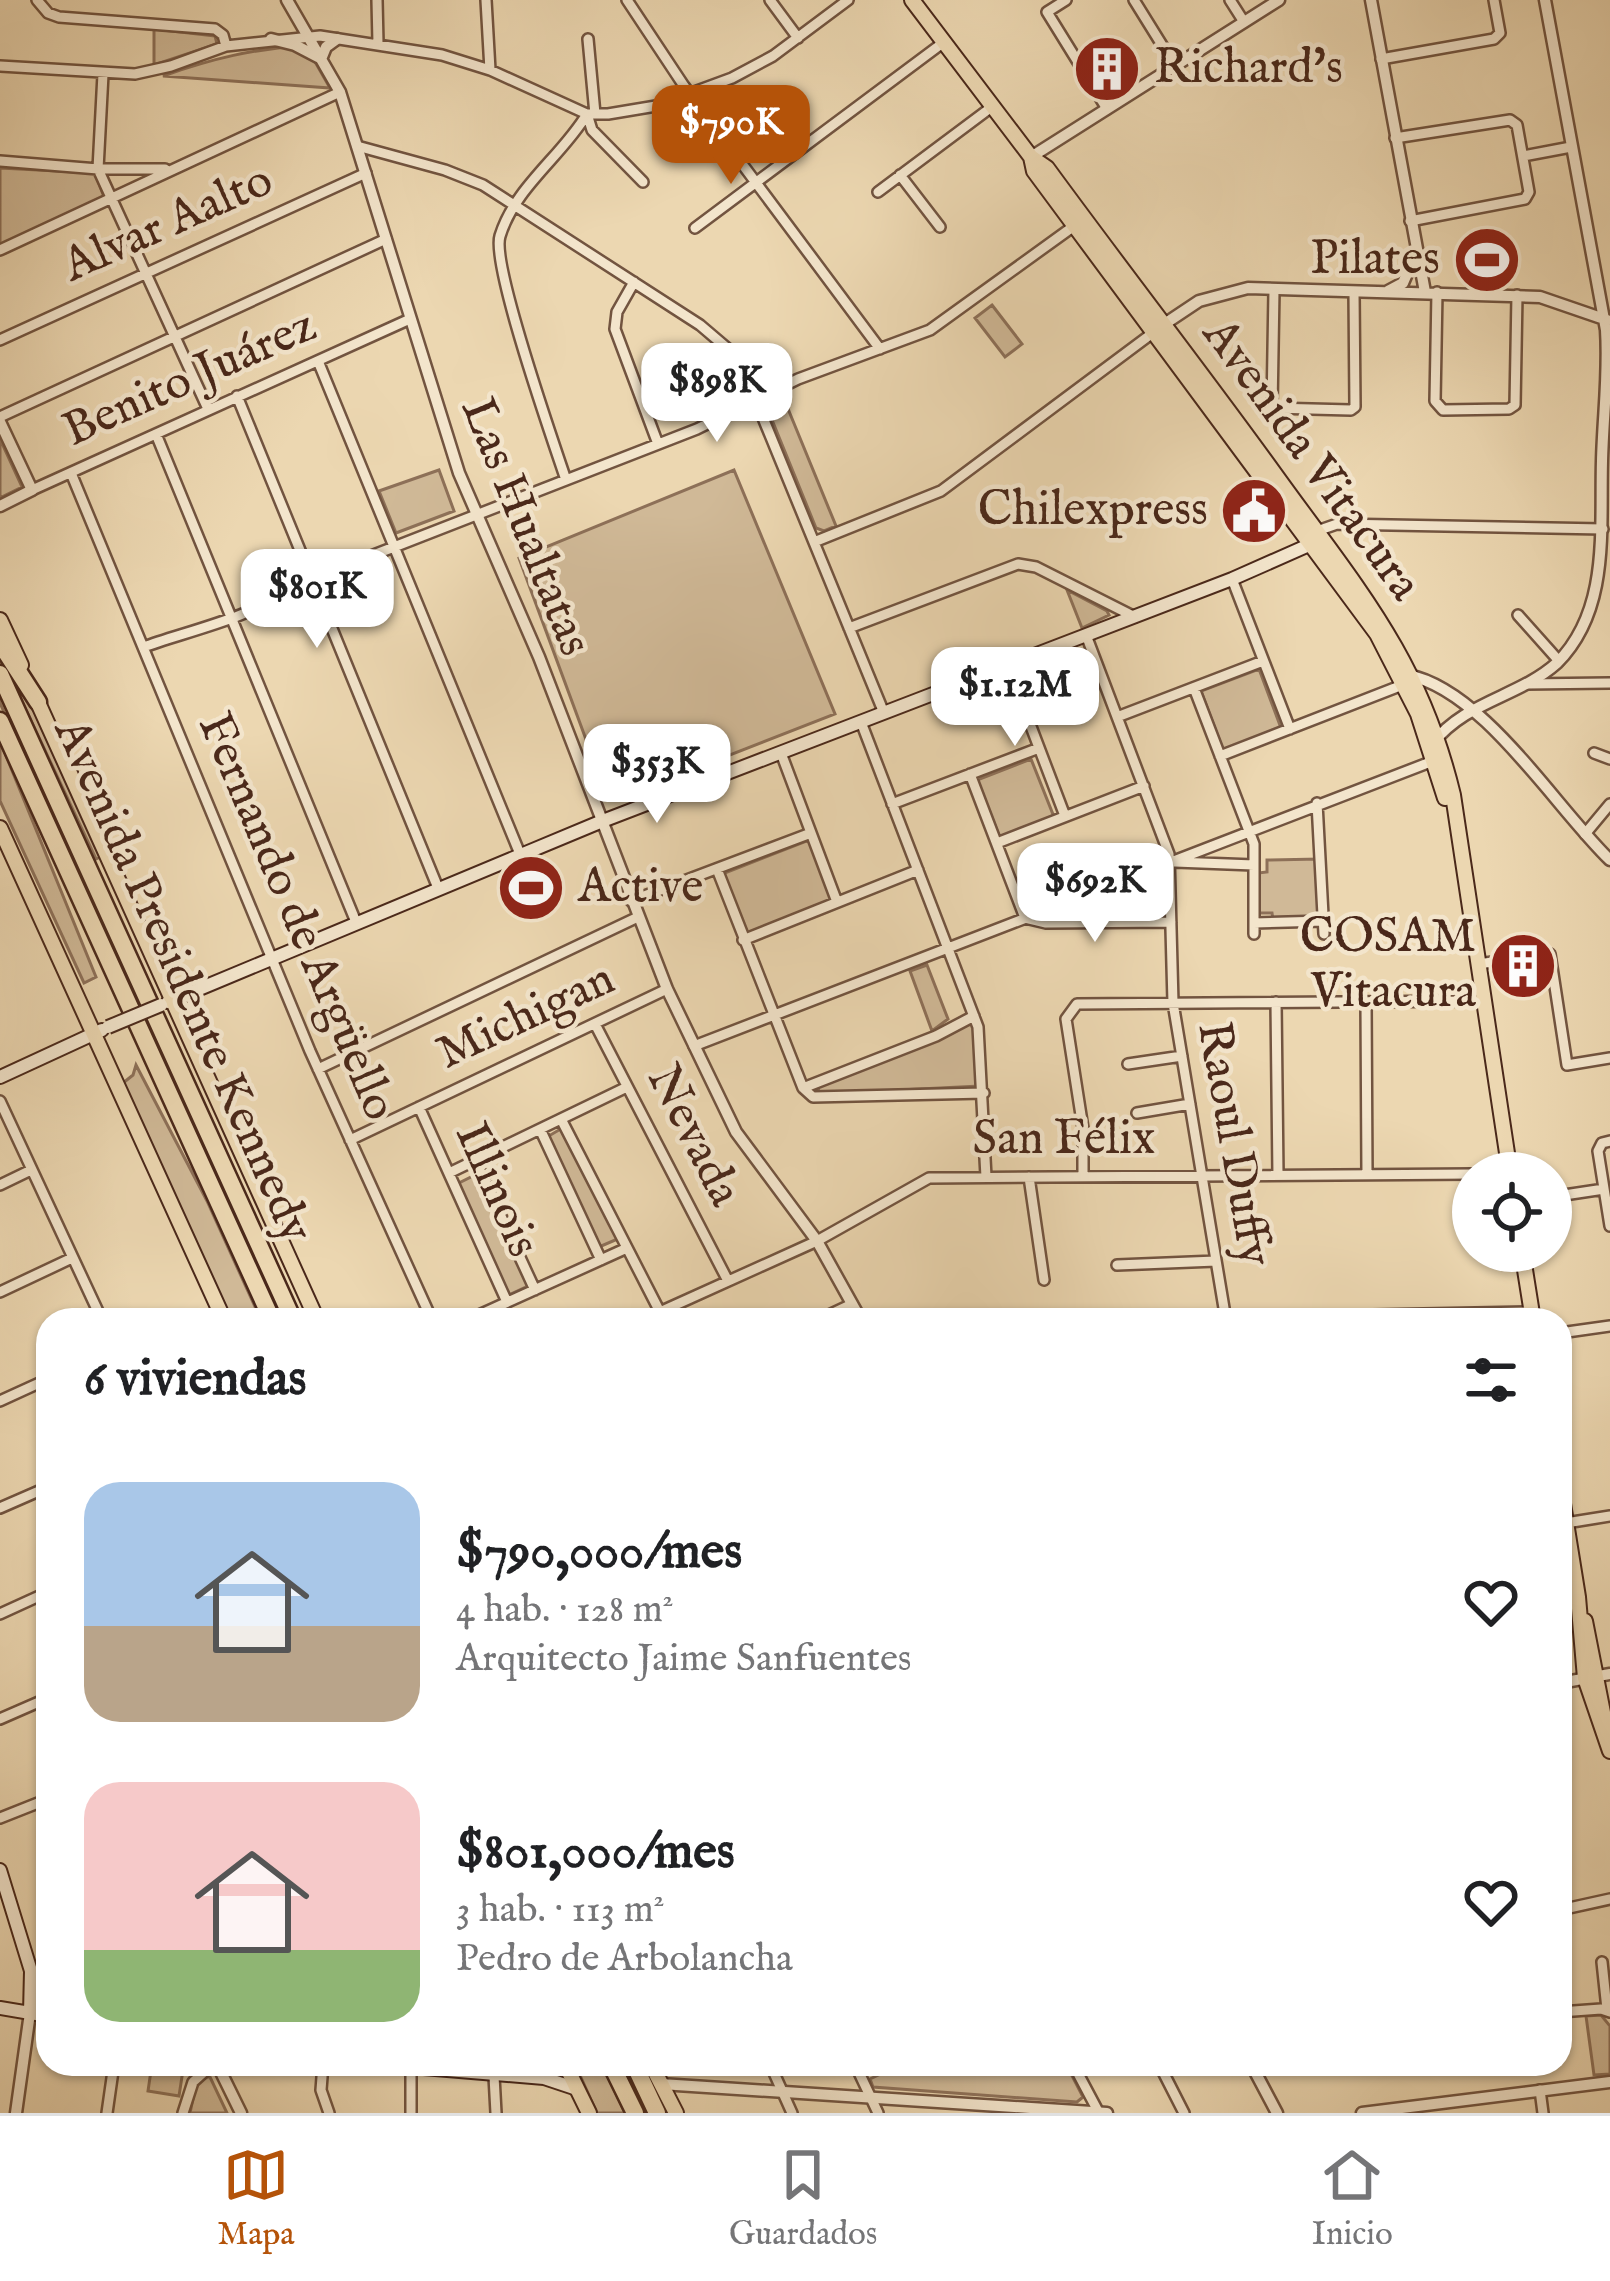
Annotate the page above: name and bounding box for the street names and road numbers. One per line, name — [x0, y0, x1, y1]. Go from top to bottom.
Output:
street label: Alvar Aalto — [53, 151, 282, 297]
street label: Benito Juárez — [54, 297, 326, 461]
street label: Avenida Vitacura — [1188, 306, 1434, 613]
street label: Las Hualtatas — [446, 389, 604, 665]
street label: Fernando de Argüello — [183, 704, 409, 1130]
street label: Avenida Presidente Kennedy — [39, 709, 325, 1253]
street label: Michigan — [428, 950, 624, 1084]
street label: Raoul Duffy — [1182, 1017, 1284, 1271]
street label: Nevada — [632, 1055, 754, 1217]
street label: San Félix — [973, 1110, 1155, 1170]
street label: Illinois — [440, 1114, 552, 1266]

